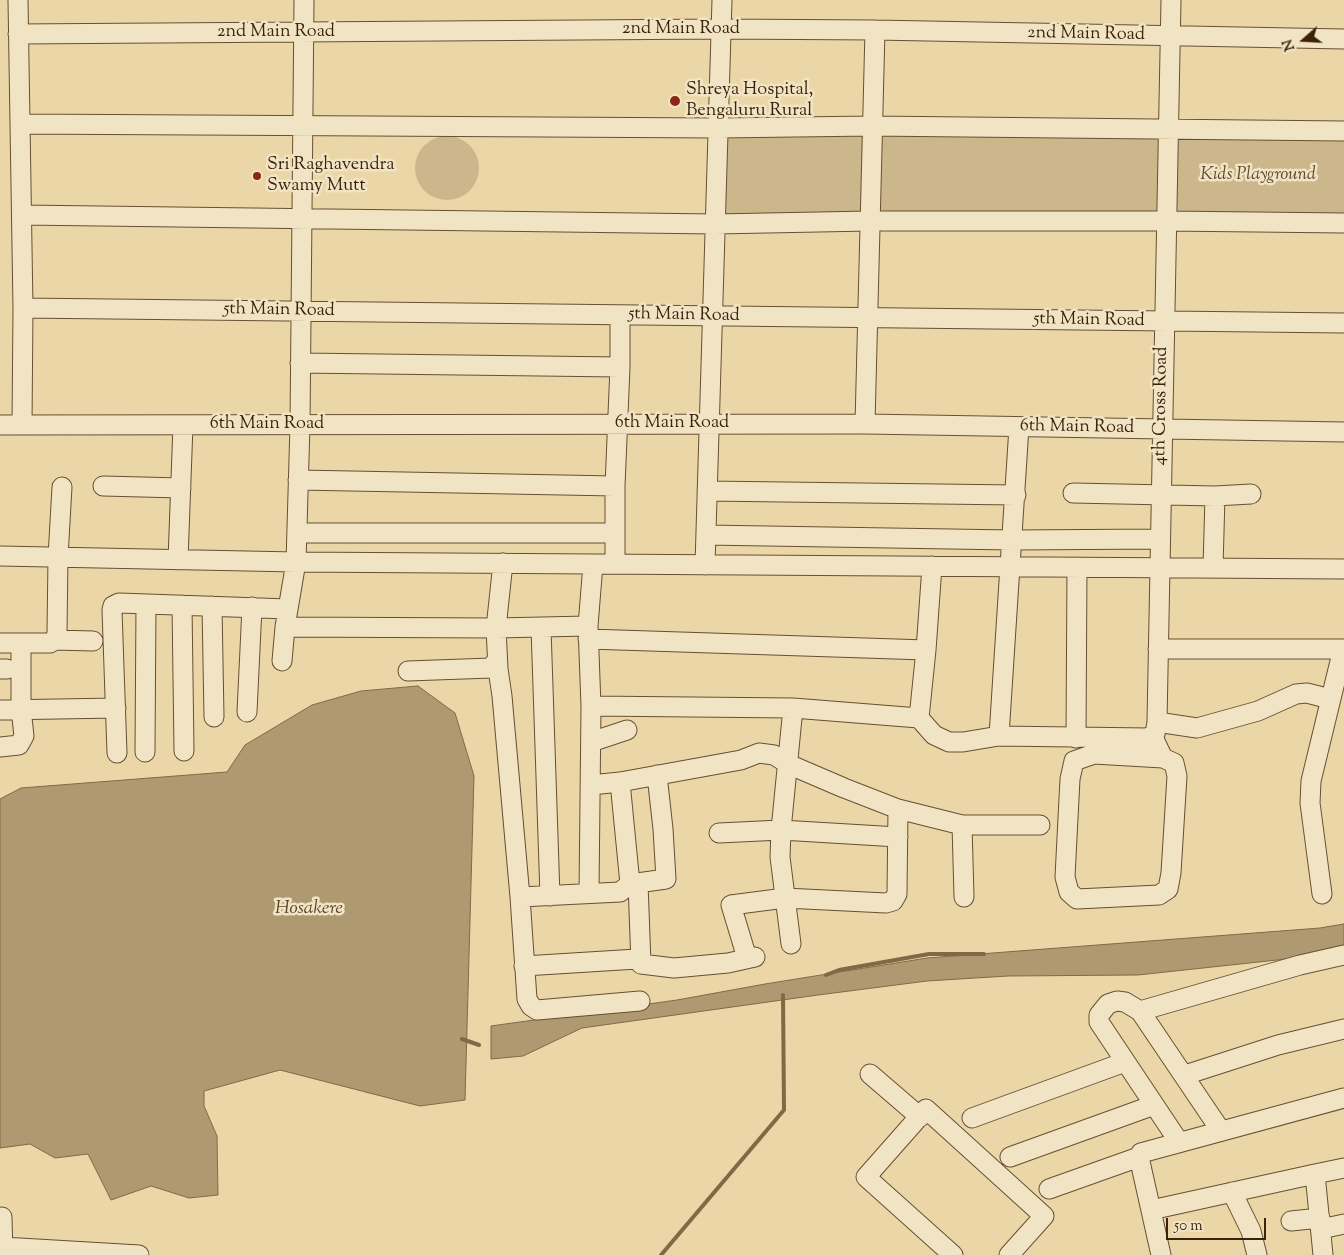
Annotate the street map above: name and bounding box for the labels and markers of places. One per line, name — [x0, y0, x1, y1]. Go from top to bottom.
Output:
place label: Shreya Hospital, Bengaluru Rural — [686, 80, 813, 122]
marker: Shreya Hospital, Bengaluru Rural — [668, 94, 682, 108]
place label: Sri Raghavendra Swamy Mutt — [267, 155, 395, 198]
marker: Sri Raghavendra Swamy Mutt — [251, 170, 263, 182]

